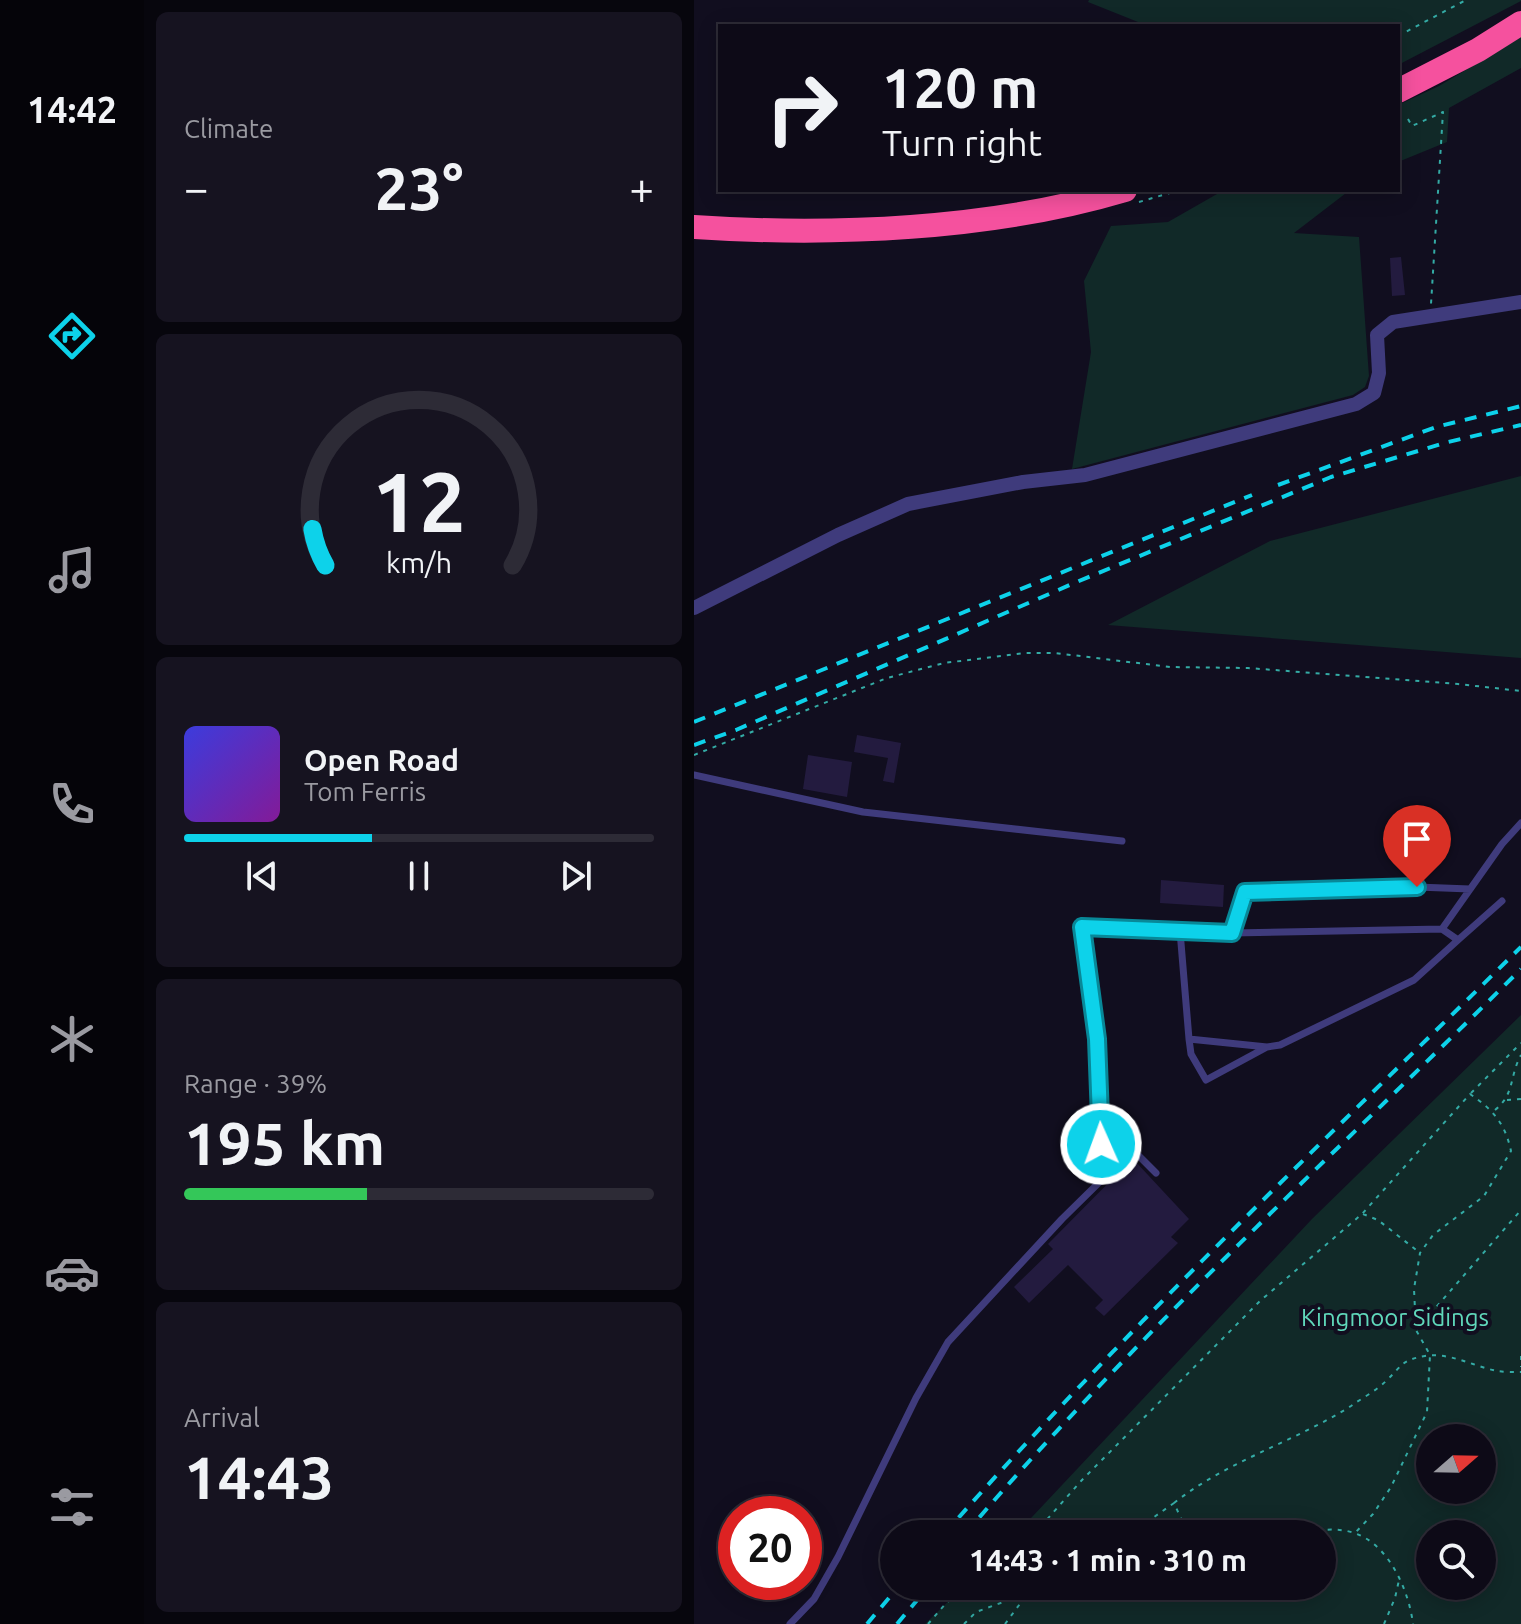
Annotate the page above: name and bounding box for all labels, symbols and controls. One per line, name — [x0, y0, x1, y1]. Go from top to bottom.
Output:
icon: right — [750, 56, 854, 160]
text: 120 m — [882, 56, 1038, 119]
text: 14:42 — [27, 89, 117, 130]
text: Climate — [184, 114, 273, 143]
text: Turn right — [882, 122, 1042, 163]
text: 23° — [375, 154, 463, 221]
text: − — [184, 163, 209, 212]
text: + — [629, 163, 654, 212]
icon: directions — [44, 308, 100, 364]
text: 12 — [372, 453, 466, 547]
icon: music — [44, 542, 100, 598]
text: km/h — [386, 546, 452, 578]
text: Open Road — [304, 743, 459, 777]
icon: phone — [44, 776, 100, 832]
text: Tom Ferris — [304, 777, 426, 806]
pin — [1383, 805, 1451, 887]
icon: arrive — [1395, 817, 1439, 861]
icon: previous — [240, 854, 284, 898]
icon: pause — [397, 854, 441, 898]
icon: next — [554, 854, 598, 898]
icon: climate — [44, 1011, 100, 1067]
text: Range · 39% — [184, 1069, 327, 1098]
position arrow — [1059, 1102, 1143, 1186]
text: 195 km — [184, 1109, 385, 1176]
icon: car — [44, 1245, 100, 1301]
park label: Kingmoor Sidings — [1301, 1304, 1489, 1331]
text: Arrival — [184, 1403, 260, 1432]
north arrow — [1416, 1424, 1496, 1504]
map controls — [1416, 1424, 1496, 1600]
text: 14:43 — [184, 1443, 334, 1510]
icon: filters — [44, 1479, 100, 1535]
speed limit sign: 20 — [718, 1496, 822, 1600]
button: search — [1416, 1520, 1496, 1600]
text: 14:43 · 1 min · 310 m — [969, 1543, 1247, 1577]

